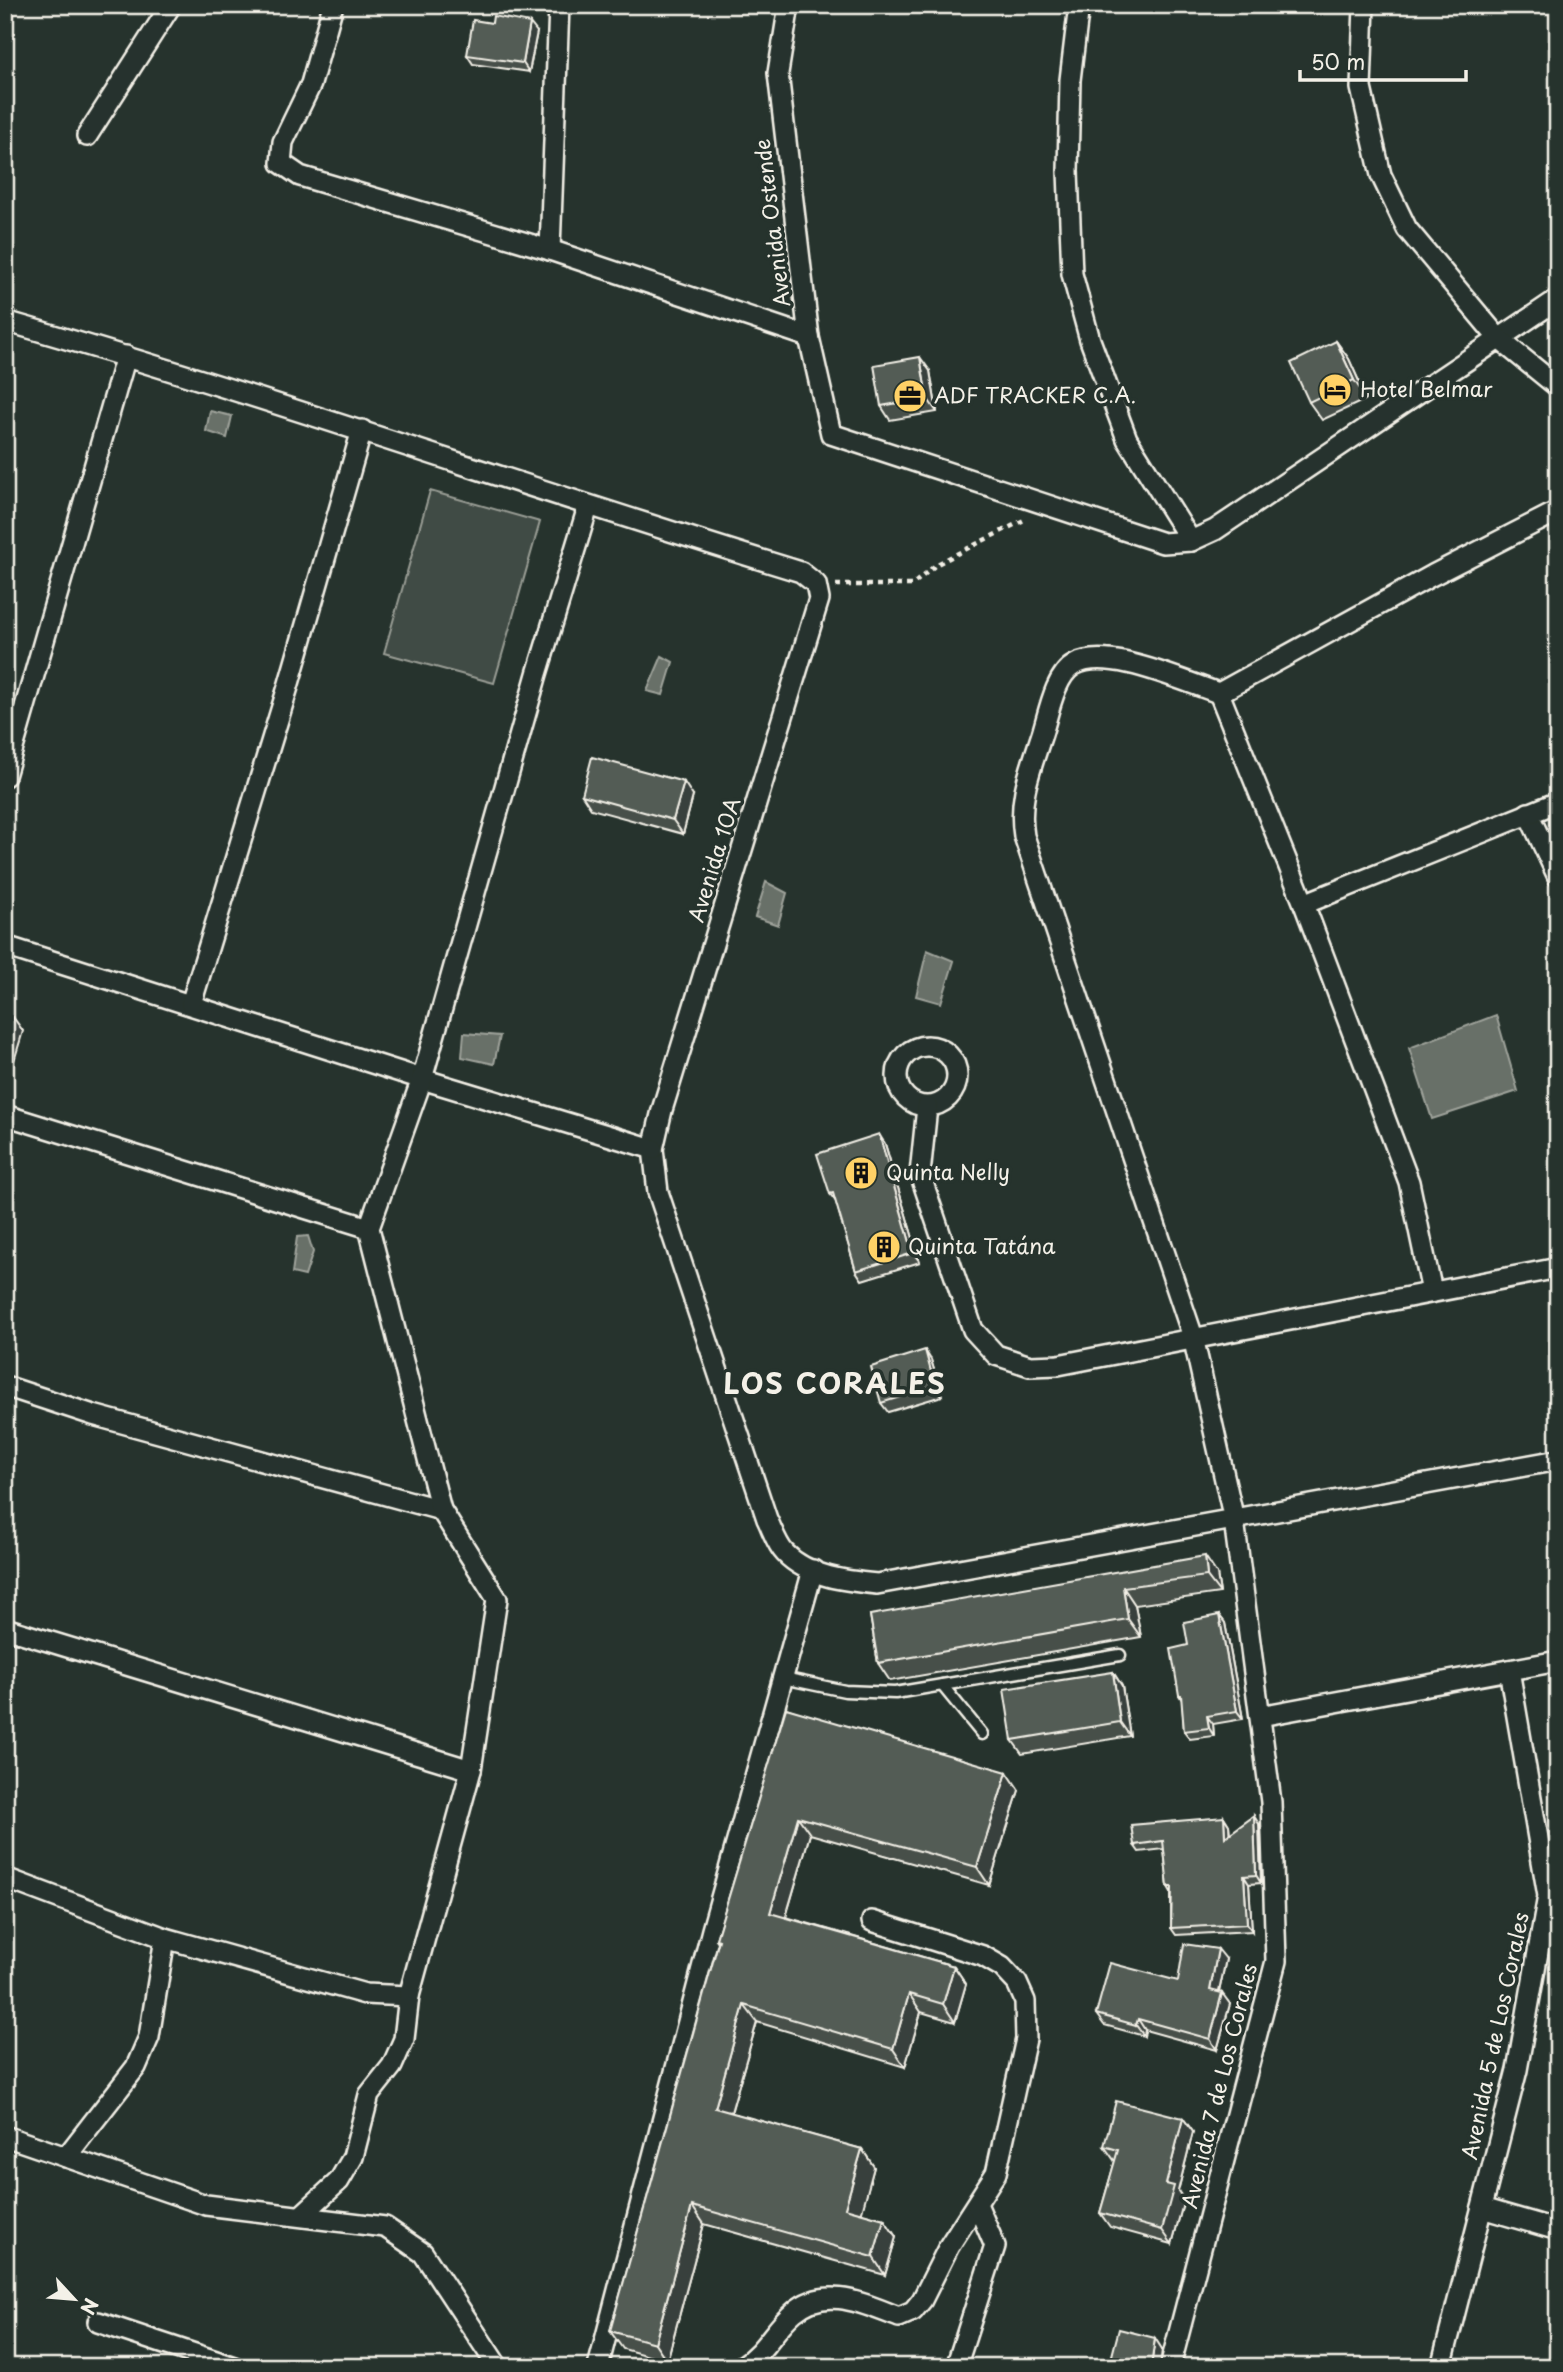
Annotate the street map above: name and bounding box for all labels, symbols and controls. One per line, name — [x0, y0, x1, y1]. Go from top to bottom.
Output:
scale bar — [1300, 38, 1467, 82]
text: 50 m — [1311, 45, 1365, 77]
street label: Avenida Ostende — [745, 137, 797, 309]
hotel icon: Hotel Belmar — [1316, 371, 1354, 409]
place label: Hotel Belmar — [1360, 372, 1493, 404]
office icon: ADF TRACKER C.A. — [891, 377, 929, 415]
place label: ADF TRACKER C.A. — [934, 378, 1136, 410]
street label: Avenida 10A — [679, 793, 747, 926]
building icon: Quinta Nelly — [842, 1154, 880, 1192]
place label: Quinta Nelly — [886, 1155, 1010, 1187]
building icon: Quinta Tatána — [865, 1228, 903, 1266]
place label: Quinta Tatána — [908, 1229, 1056, 1261]
district label: LOS CORALES — [723, 1361, 947, 1404]
street label: Avenida 5 de Los Corales — [1452, 1909, 1536, 2162]
street label: Avenida 7 de Los Corales — [1172, 1960, 1264, 2211]
north arrow — [38, 2264, 108, 2334]
text: N — [74, 2294, 106, 2320]

